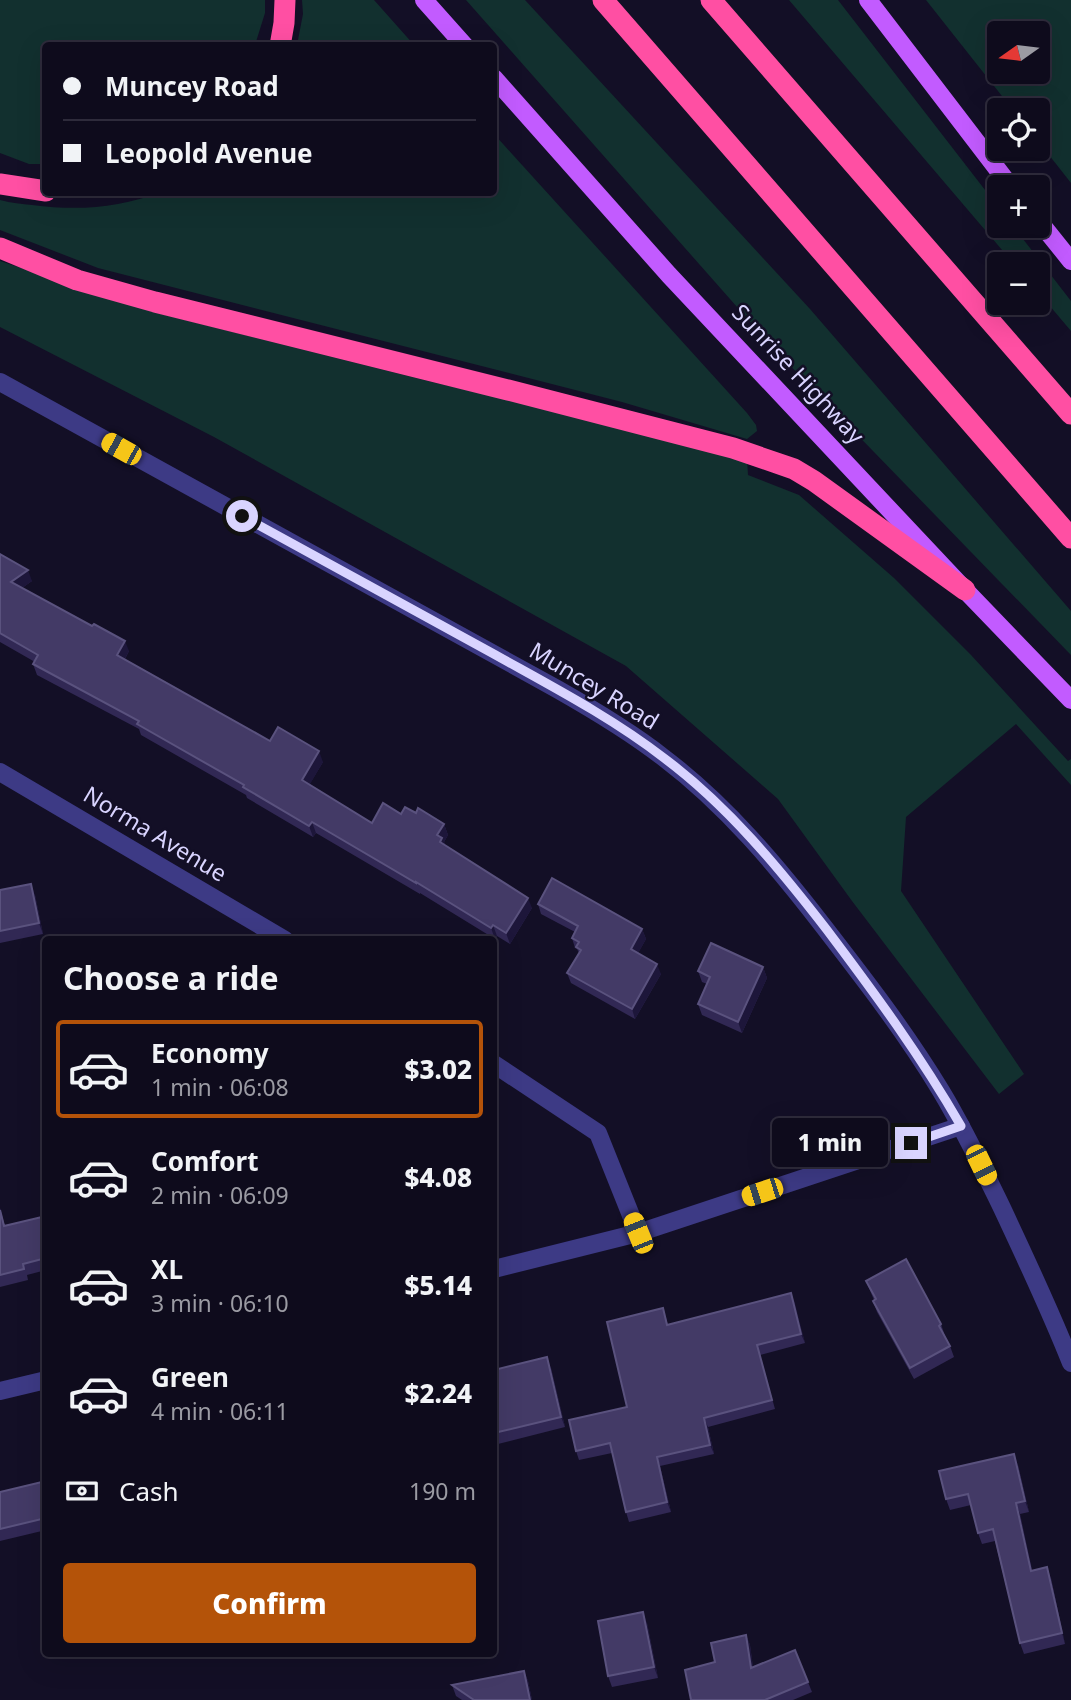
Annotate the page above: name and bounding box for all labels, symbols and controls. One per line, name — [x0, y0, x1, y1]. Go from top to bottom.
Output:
north arrow — [987, 21, 1050, 84]
map controls — [987, 21, 1050, 315]
text: Muncey Road — [105, 68, 279, 104]
button: locate — [987, 98, 1050, 161]
text: Leopold Avenue — [105, 135, 313, 171]
button: + — [987, 175, 1050, 238]
button: − — [987, 252, 1050, 315]
street label: Sunrise Highway — [725, 296, 872, 450]
car — [98, 430, 145, 468]
route start — [226, 500, 258, 532]
street label: Muncey Road — [524, 634, 665, 736]
street label: Norma Avenue — [78, 778, 233, 889]
text: Choose a ride — [63, 956, 279, 999]
text: Economy — [151, 1035, 269, 1071]
icon: car — [67, 1038, 130, 1101]
text: $3.02 — [405, 1051, 472, 1087]
text: 1 min · 06:08 — [151, 1071, 289, 1103]
callout: 1 min — [771, 1118, 886, 1168]
text: 1 min — [798, 1126, 862, 1158]
route end — [895, 1127, 927, 1159]
car — [963, 1142, 1000, 1188]
text: Comfort — [151, 1143, 259, 1179]
icon: car — [67, 1146, 130, 1209]
text: $4.08 — [405, 1159, 472, 1195]
car — [739, 1176, 786, 1208]
text: 2 min · 06:09 — [151, 1179, 289, 1211]
car — [621, 1210, 656, 1256]
text: XL — [151, 1251, 183, 1287]
icon: car — [67, 1254, 130, 1317]
text: $5.14 — [405, 1267, 472, 1303]
text: 3 min · 06:10 — [151, 1287, 289, 1319]
text: Green — [151, 1359, 229, 1395]
icon: car — [67, 1362, 130, 1425]
text: $2.24 — [405, 1375, 472, 1411]
text: 4 min · 06:11 — [151, 1395, 289, 1427]
icon: cash — [63, 1472, 101, 1510]
text: Cash — [119, 1473, 179, 1509]
text: 190 m — [409, 1475, 476, 1507]
button: Confirm — [63, 1563, 476, 1643]

